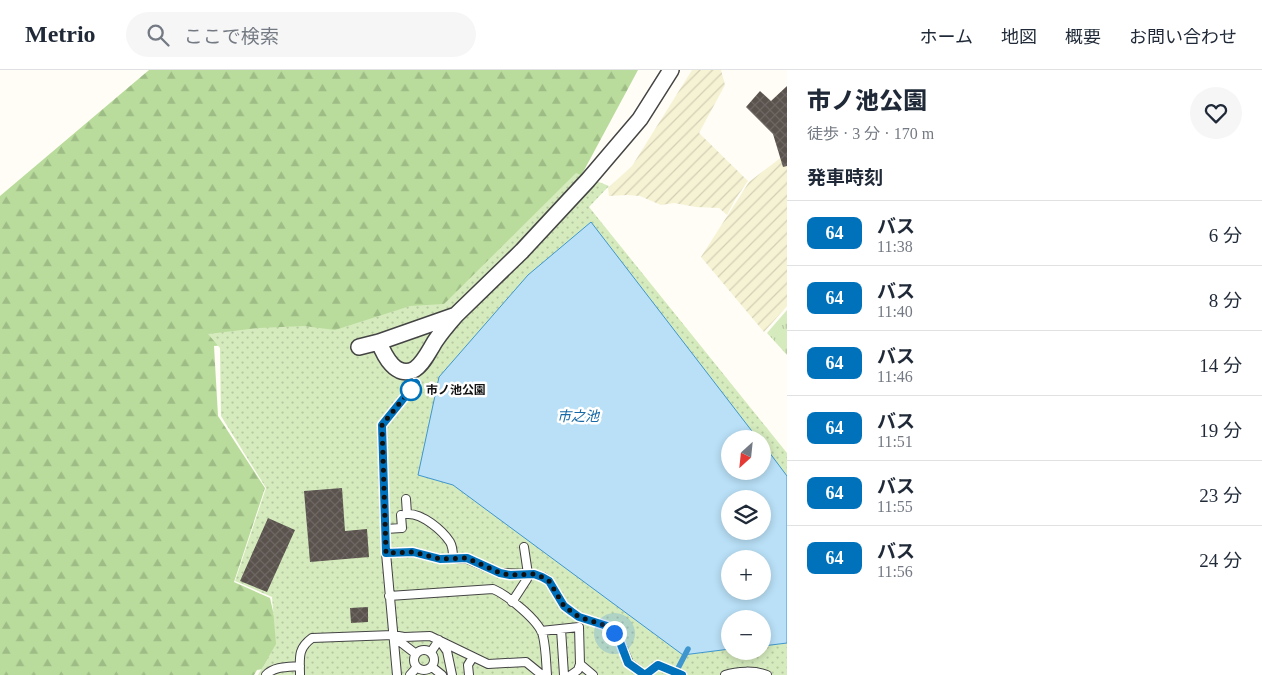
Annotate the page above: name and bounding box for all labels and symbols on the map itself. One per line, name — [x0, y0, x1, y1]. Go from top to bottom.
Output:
marker: 市ノ池公園 — [400, 379, 422, 401]
place label: 市ノ池公園 — [426, 383, 486, 397]
water label: 市之池 — [557, 409, 601, 424]
north arrow — [721, 430, 771, 480]
your location — [602, 621, 627, 646]

